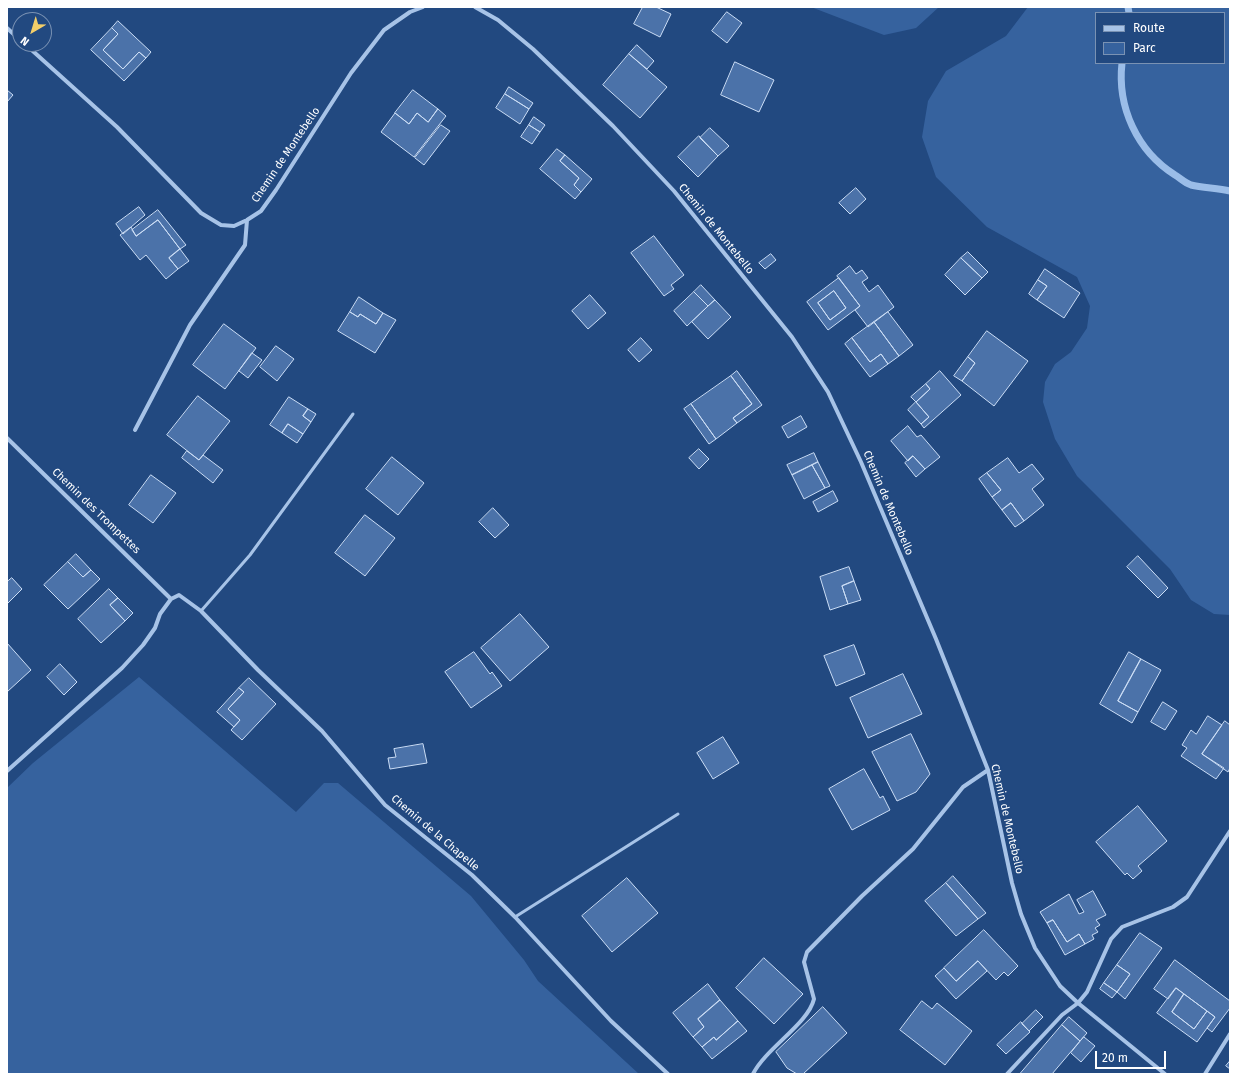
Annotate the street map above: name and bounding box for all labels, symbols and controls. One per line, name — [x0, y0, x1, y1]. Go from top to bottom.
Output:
north arrow — [12, 12, 52, 52]
legend — [1095, 12, 1225, 64]
text: Route — [1133, 21, 1165, 35]
text: N — [18, 34, 32, 48]
text: Parc — [1133, 41, 1156, 55]
street label: Chemin de Montebello — [249, 105, 323, 205]
street label: Chemin de Montebello — [675, 181, 757, 277]
street label: Chemin de Montebello — [860, 449, 916, 557]
street label: Chemin des Trompettes — [49, 465, 143, 557]
street label: Chemin de Montebello — [988, 763, 1026, 875]
street label: Chemin de la Chapelle — [388, 792, 482, 874]
scale bar — [1097, 1043, 1168, 1069]
text: 20 m — [1102, 1051, 1128, 1065]

